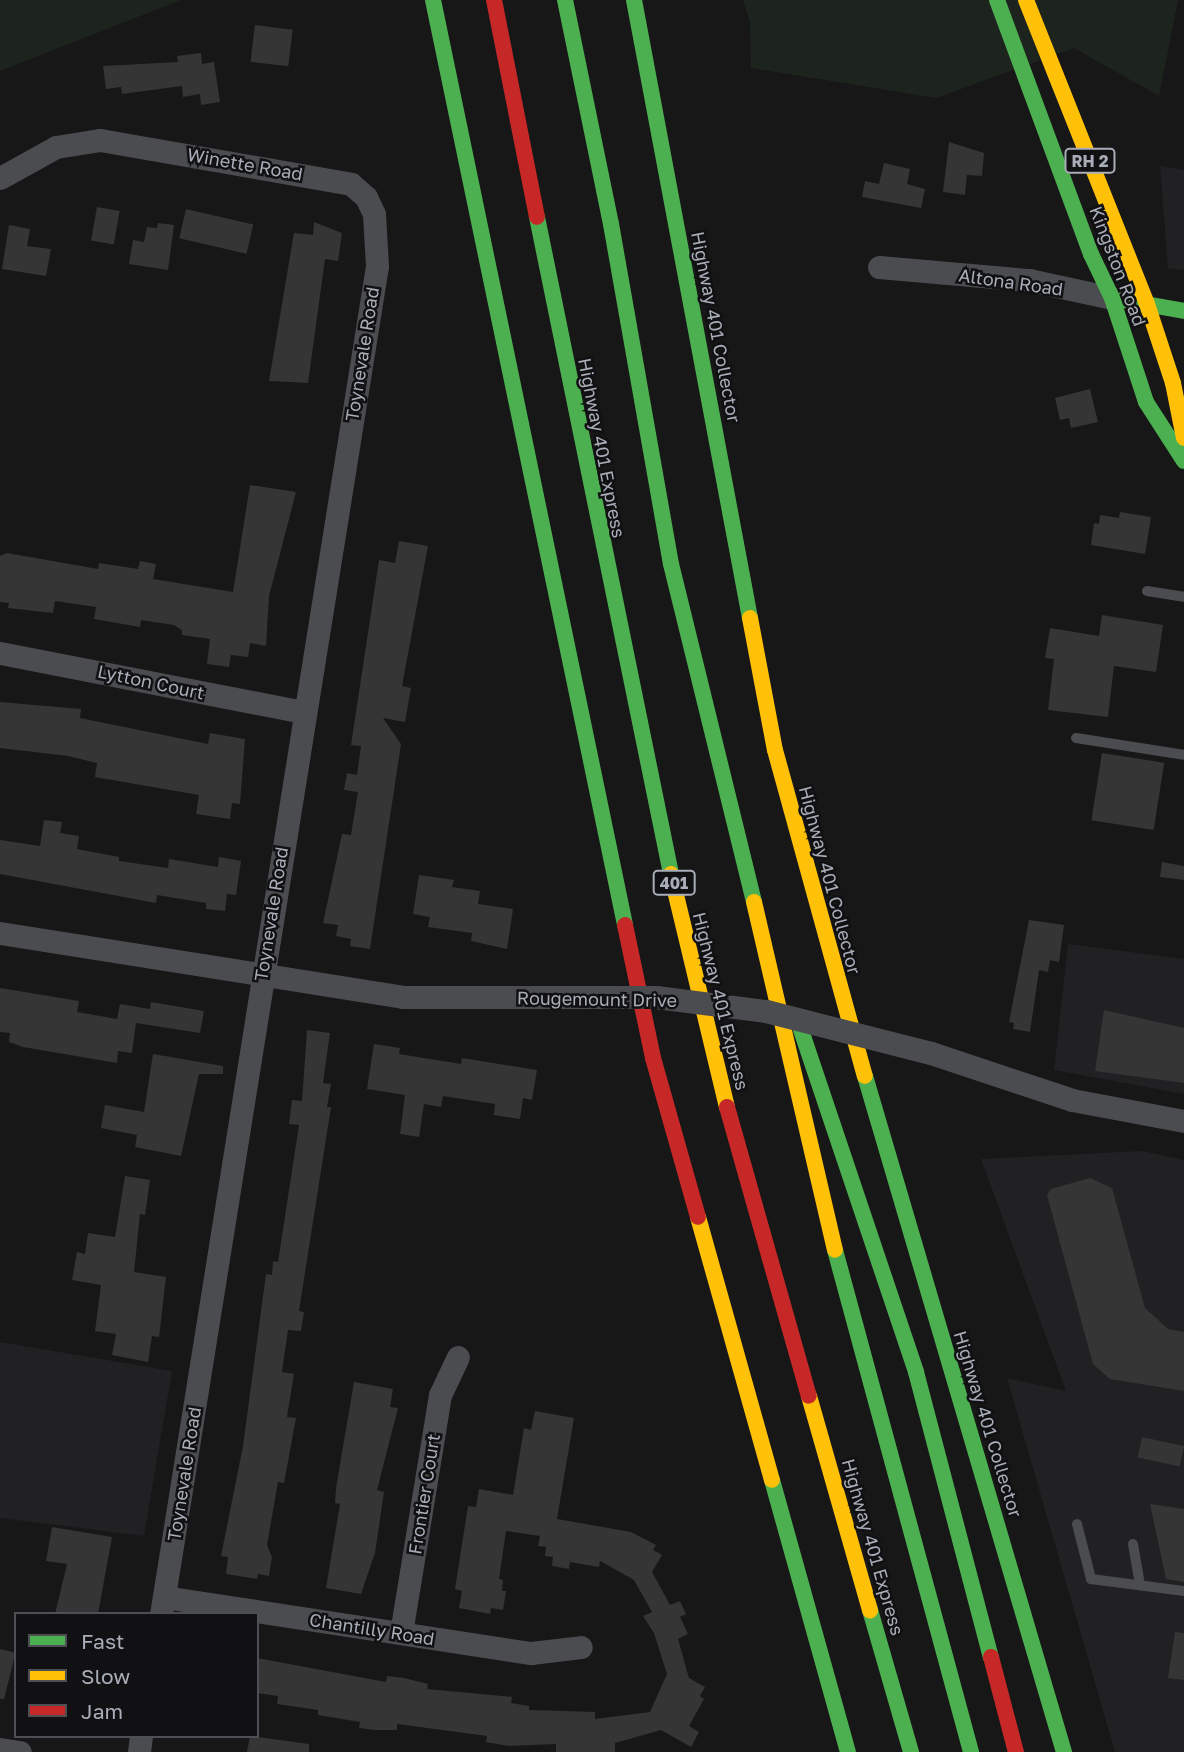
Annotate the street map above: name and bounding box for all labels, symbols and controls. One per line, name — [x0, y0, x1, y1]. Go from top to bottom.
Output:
street label: Winette Road — [186, 143, 304, 185]
road number: RH 2 — [1064, 148, 1116, 174]
street label: Kingston Road — [1085, 203, 1151, 329]
street label: Highway 401 Collector — [687, 230, 745, 424]
street label: Altona Road — [958, 264, 1064, 300]
street label: Toynevale Road — [341, 285, 383, 423]
street label: Highway 401 Express — [574, 356, 630, 540]
street label: Lytton Court — [96, 660, 206, 704]
street label: Highway 401 Collector — [794, 783, 866, 977]
street label: Toynevale Road — [250, 845, 292, 983]
road number: 401 — [651, 870, 697, 896]
street label: Highway 401 Express — [688, 910, 754, 1092]
street label: Rougemount Drive — [517, 987, 677, 1011]
street label: Highway 401 Collector — [949, 1328, 1027, 1520]
street label: Toynevale Road — [163, 1405, 205, 1543]
street label: Frontier Court — [404, 1432, 444, 1556]
street label: Highway 401 Express — [837, 1456, 909, 1638]
street label: Chantilly Road — [308, 1608, 436, 1650]
legend — [14, 1612, 259, 1738]
text: Fast — [81, 1628, 124, 1654]
text: Slow — [81, 1663, 130, 1689]
text: Jam — [81, 1698, 123, 1724]

